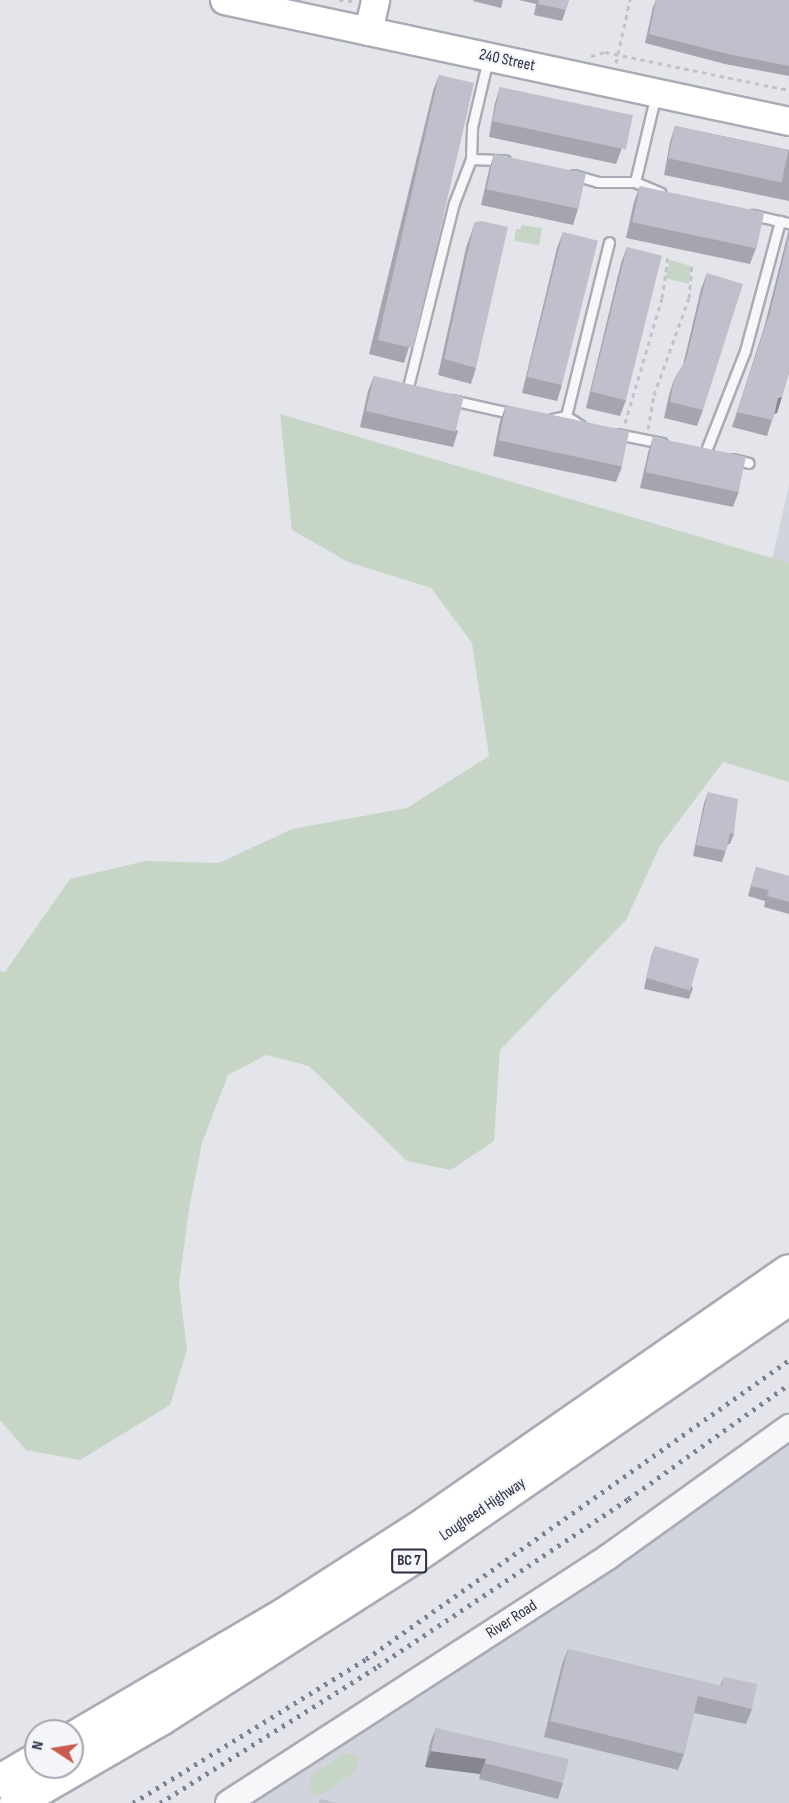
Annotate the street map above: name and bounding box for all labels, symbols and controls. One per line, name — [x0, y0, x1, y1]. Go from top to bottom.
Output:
street label: 240 Street — [477, 46, 537, 76]
street label: Lougheed Highway — [436, 1474, 530, 1546]
road number: BC 7 — [391, 1549, 427, 1573]
street label: River Road — [483, 1597, 541, 1643]
north arrow — [24, 1719, 84, 1779]
text: N — [28, 1739, 48, 1752]

